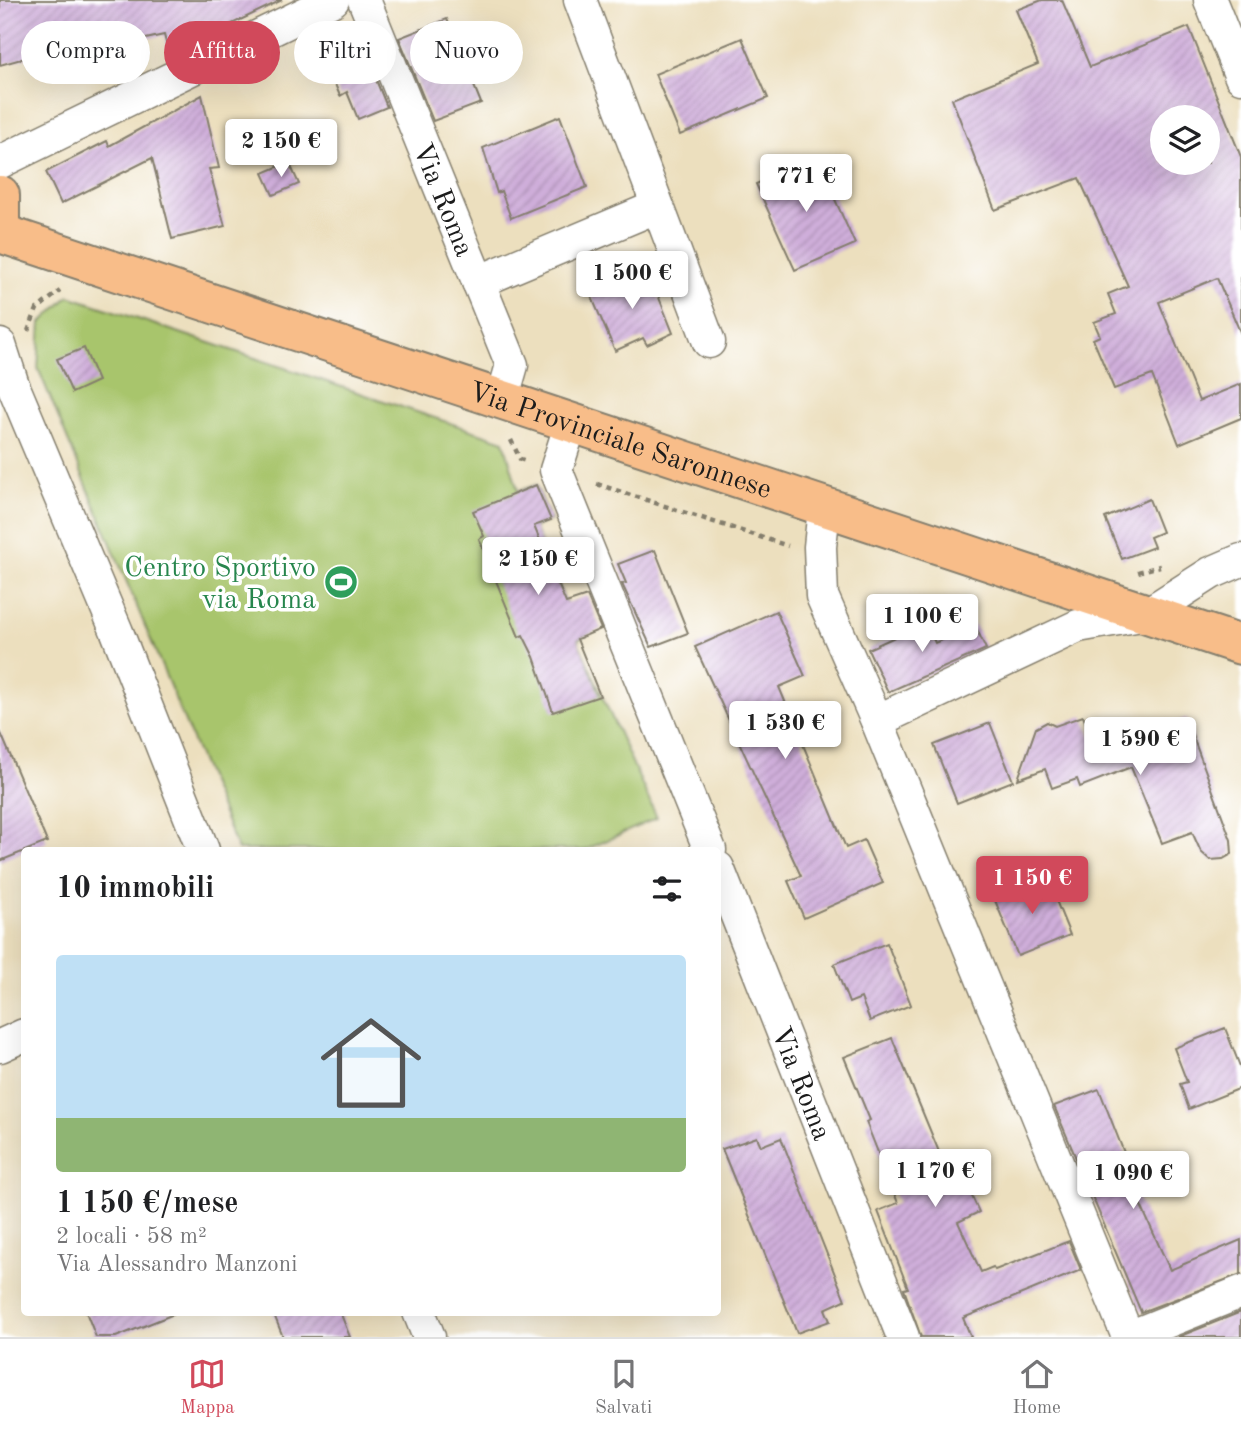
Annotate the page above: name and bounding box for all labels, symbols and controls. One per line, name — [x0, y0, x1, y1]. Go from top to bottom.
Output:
chip: Compra — [21, 21, 150, 84]
chip: Affitta — [164, 21, 280, 84]
chip: Filtri — [294, 21, 396, 84]
chip: Nuovo — [410, 21, 523, 84]
map controls — [1150, 105, 1220, 175]
button: layers — [1150, 105, 1220, 175]
pin: 2 150 € — [216, 120, 346, 179]
text: 2 150 € — [241, 130, 321, 153]
street label: Via Roma — [407, 140, 478, 261]
pin: 771 € — [757, 154, 855, 214]
text: 771 € — [776, 165, 836, 188]
pin: 1 500 € — [567, 252, 697, 311]
text: 1 500 € — [592, 262, 672, 285]
street label: Via Provinciale Saronnese — [465, 379, 775, 505]
pin: 2 150 € — [473, 538, 603, 597]
text: 2 150 € — [498, 548, 578, 571]
place label: Centro Sportivo via Roma — [124, 555, 316, 615]
sports icon: Centro Sportivo via Roma — [322, 563, 360, 601]
pin: 1 100 € — [857, 594, 987, 654]
text: 1 100 € — [882, 605, 962, 628]
pin: 1 530 € — [720, 702, 850, 761]
text: 1 530 € — [745, 712, 825, 735]
pin: 1 590 € — [1075, 718, 1205, 777]
text: 1 590 € — [1100, 728, 1180, 751]
pin: 1 150 € — [967, 856, 1097, 916]
text: 1 150 € — [992, 867, 1072, 890]
icon: filters — [648, 870, 686, 908]
text: 10 immobili — [56, 874, 214, 904]
icon: home — [308, 1000, 434, 1126]
street label: Via Roma — [765, 1023, 835, 1145]
pin: 1 170 € — [870, 1150, 1000, 1209]
pin: 1 090 € — [1068, 1152, 1198, 1211]
text: 1 170 € — [895, 1160, 975, 1183]
text: 1 090 € — [1093, 1162, 1173, 1185]
text: 1 150 €/mese — [56, 1189, 239, 1219]
text: 2 locali · 58 m² — [56, 1225, 207, 1248]
text: Via Alessandro Manzoni — [56, 1253, 297, 1276]
tab: Mappa — [180, 1355, 235, 1420]
tab: Salvati — [595, 1355, 652, 1420]
tab: Home — [1013, 1355, 1061, 1420]

